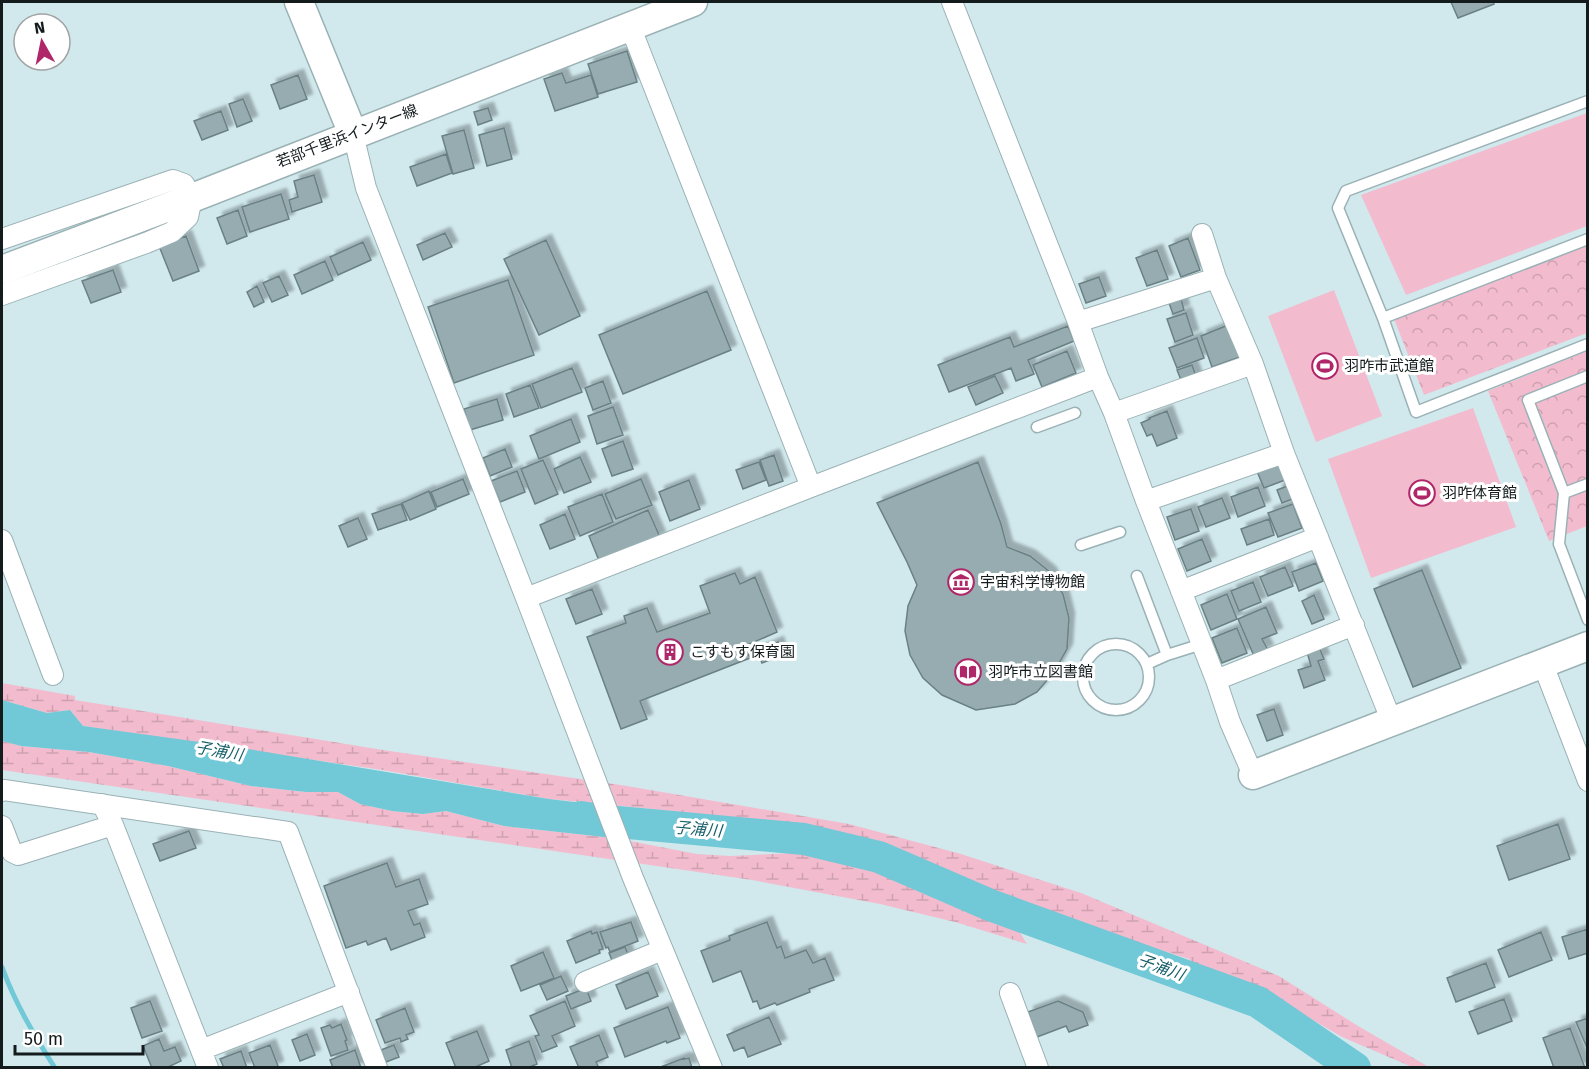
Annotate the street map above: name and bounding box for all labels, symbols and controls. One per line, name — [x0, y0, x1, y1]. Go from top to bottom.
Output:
north arrow — [12, 12, 72, 72]
text: N — [33, 17, 46, 38]
street label: 若部千里浜インター線 — [274, 101, 420, 171]
sports icon: 羽咋市武道館 — [1310, 351, 1340, 381]
place label: 羽咋市武道館 — [1344, 357, 1434, 375]
sports icon: 羽咋体育館 — [1407, 478, 1437, 508]
place label: 羽咋体育館 — [1442, 484, 1517, 502]
museum icon: 宇宙科学博物館 — [946, 567, 976, 597]
place label: 宇宙科学博物館 — [980, 573, 1085, 591]
building icon: こすもす保育園 — [655, 637, 685, 667]
place label: こすもす保育園 — [690, 643, 795, 661]
library icon: 羽咋市立図書館 — [953, 657, 983, 687]
place label: 羽咋市立図書館 — [988, 663, 1093, 681]
water label: 子浦川 — [194, 737, 246, 765]
water label: 子浦川 — [673, 817, 725, 841]
water label: 子浦川 — [1135, 950, 1189, 985]
scale bar — [15, 1018, 142, 1056]
text: 50 m — [24, 1028, 63, 1050]

